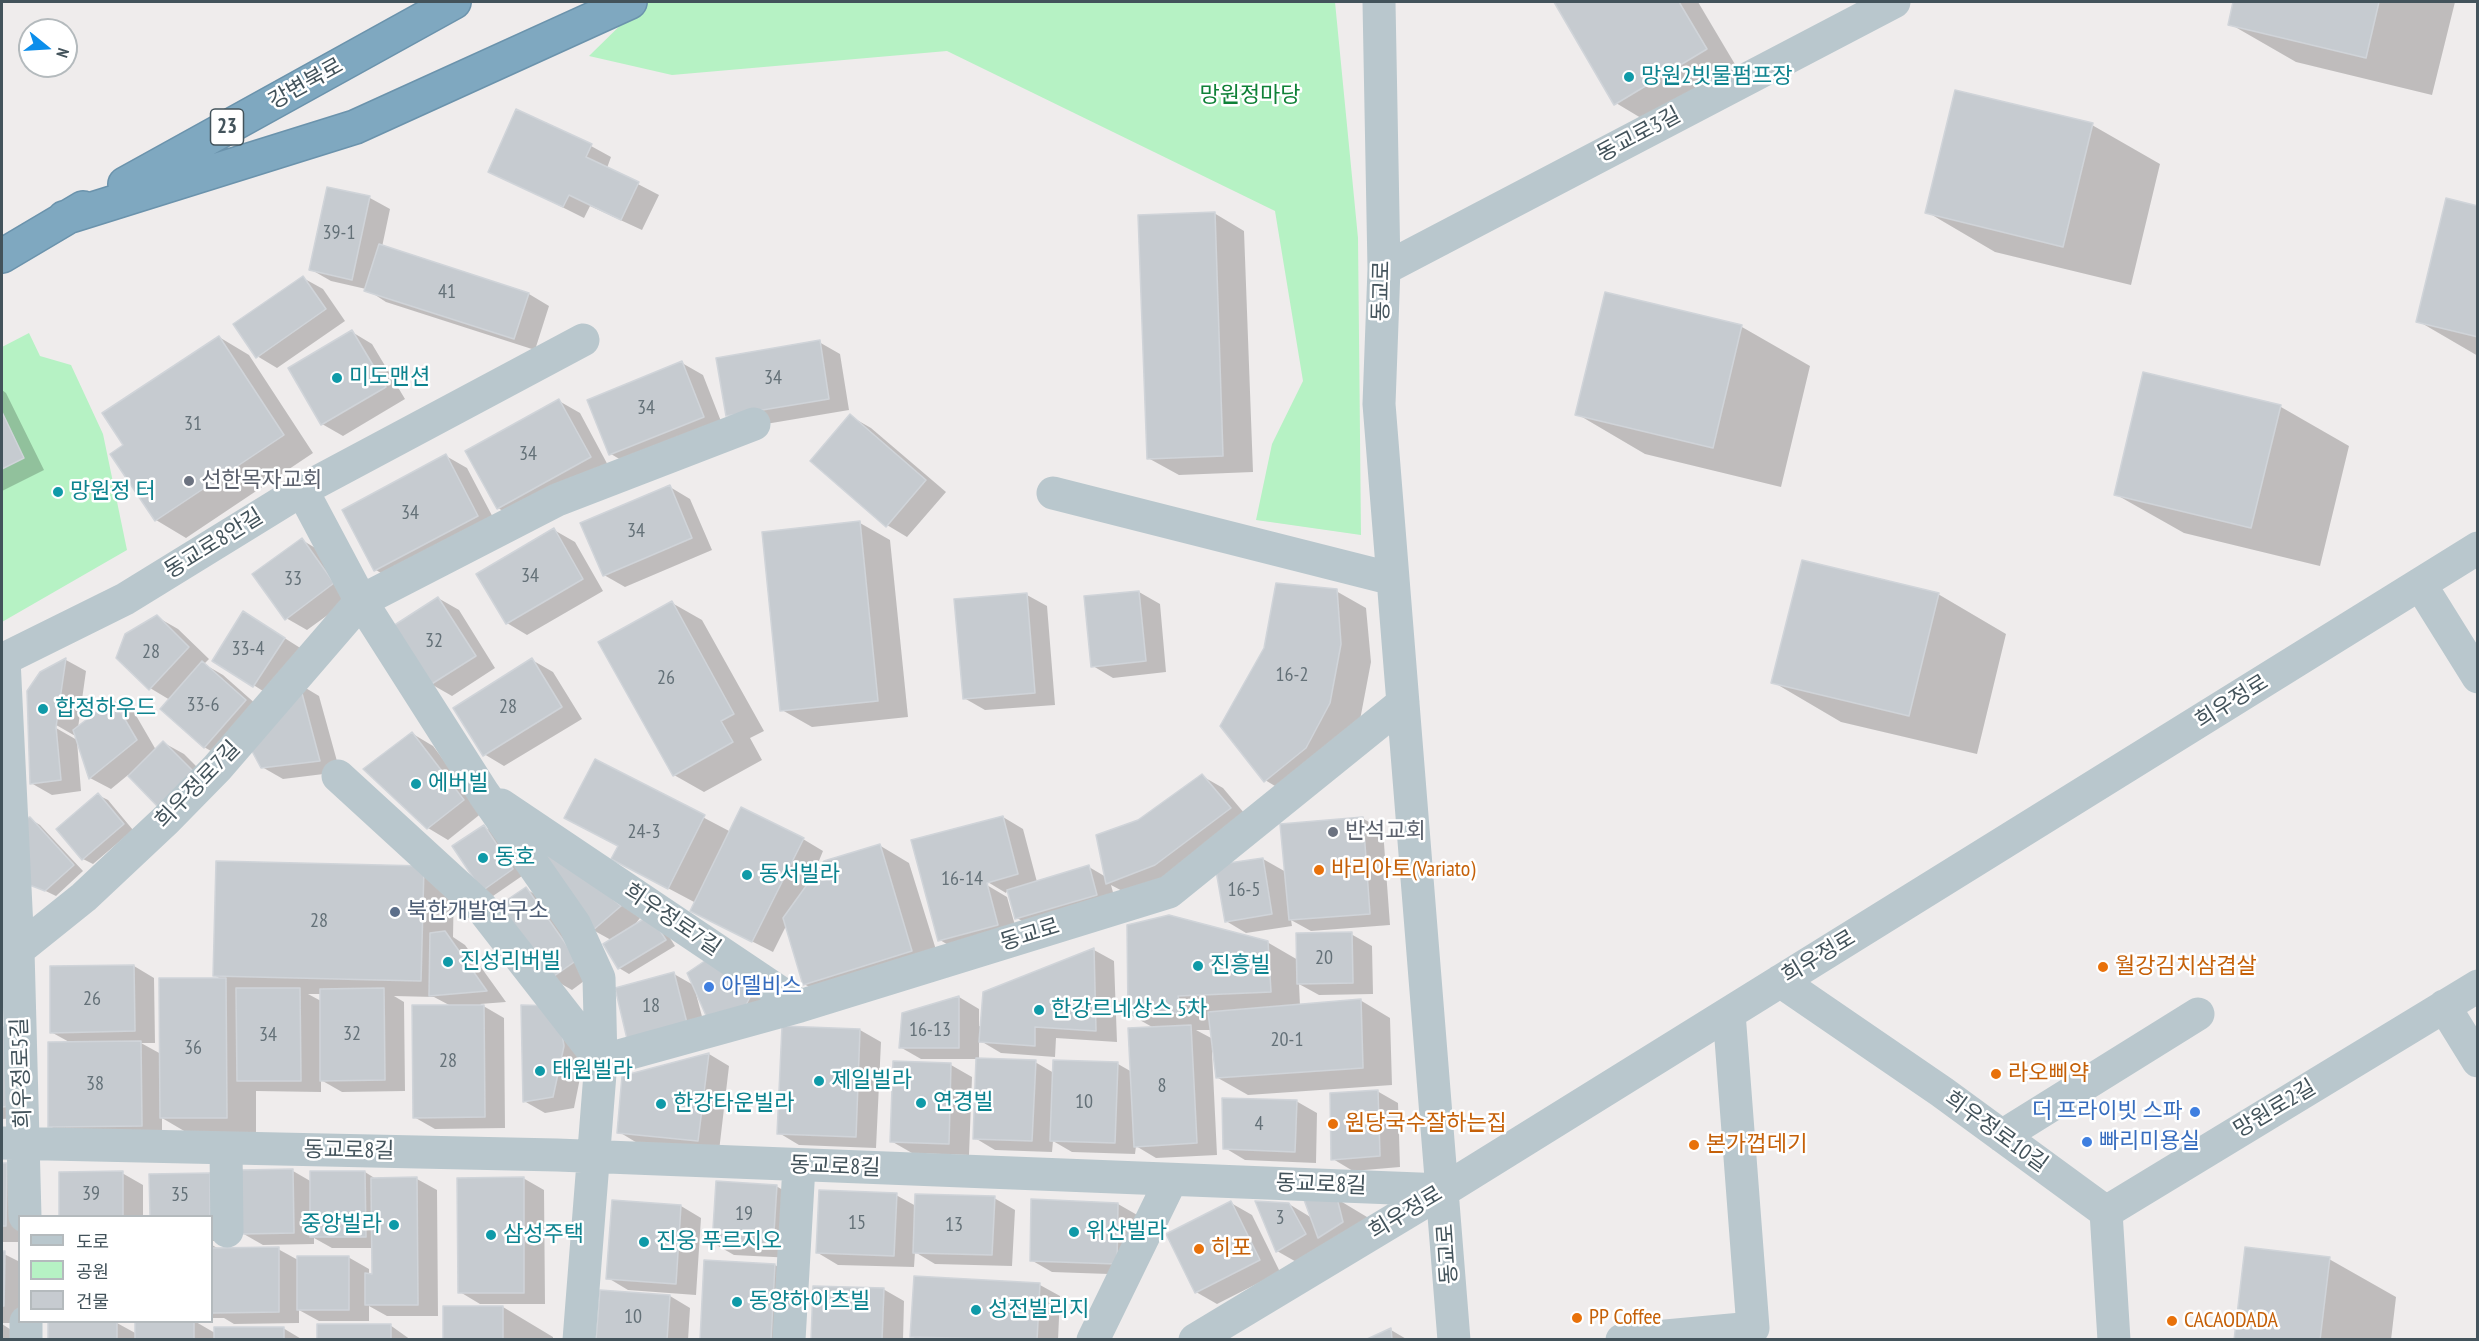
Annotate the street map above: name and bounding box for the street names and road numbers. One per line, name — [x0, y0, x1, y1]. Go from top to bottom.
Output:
street label: 강변북로 — [264, 53, 348, 115]
street label: 동교로3길 — [1593, 102, 1685, 168]
road number: 23 — [210, 109, 244, 145]
street label: 동교로 — [1368, 260, 1396, 322]
street label: 동교로8안길 — [160, 503, 268, 585]
street label: 희우정로 — [2191, 669, 2273, 735]
street label: 희우정로7길 — [150, 736, 246, 834]
street label: 희우정로7길 — [619, 878, 725, 962]
street label: 동교로 — [997, 914, 1063, 956]
street label: 희우정로 — [1778, 925, 1860, 989]
street label: 희우정로5길 — [7, 1017, 37, 1129]
street label: 망원로2길 — [2229, 1074, 2321, 1144]
street label: 희우정로10길 — [1939, 1086, 2053, 1178]
street label: 동교로8길 — [303, 1137, 395, 1165]
street label: 동교로8길 — [789, 1152, 881, 1182]
street label: 동교로8길 — [1275, 1170, 1367, 1200]
street label: 희우정로 — [1365, 1181, 1447, 1245]
street label: 동교로 — [1433, 1223, 1463, 1285]

